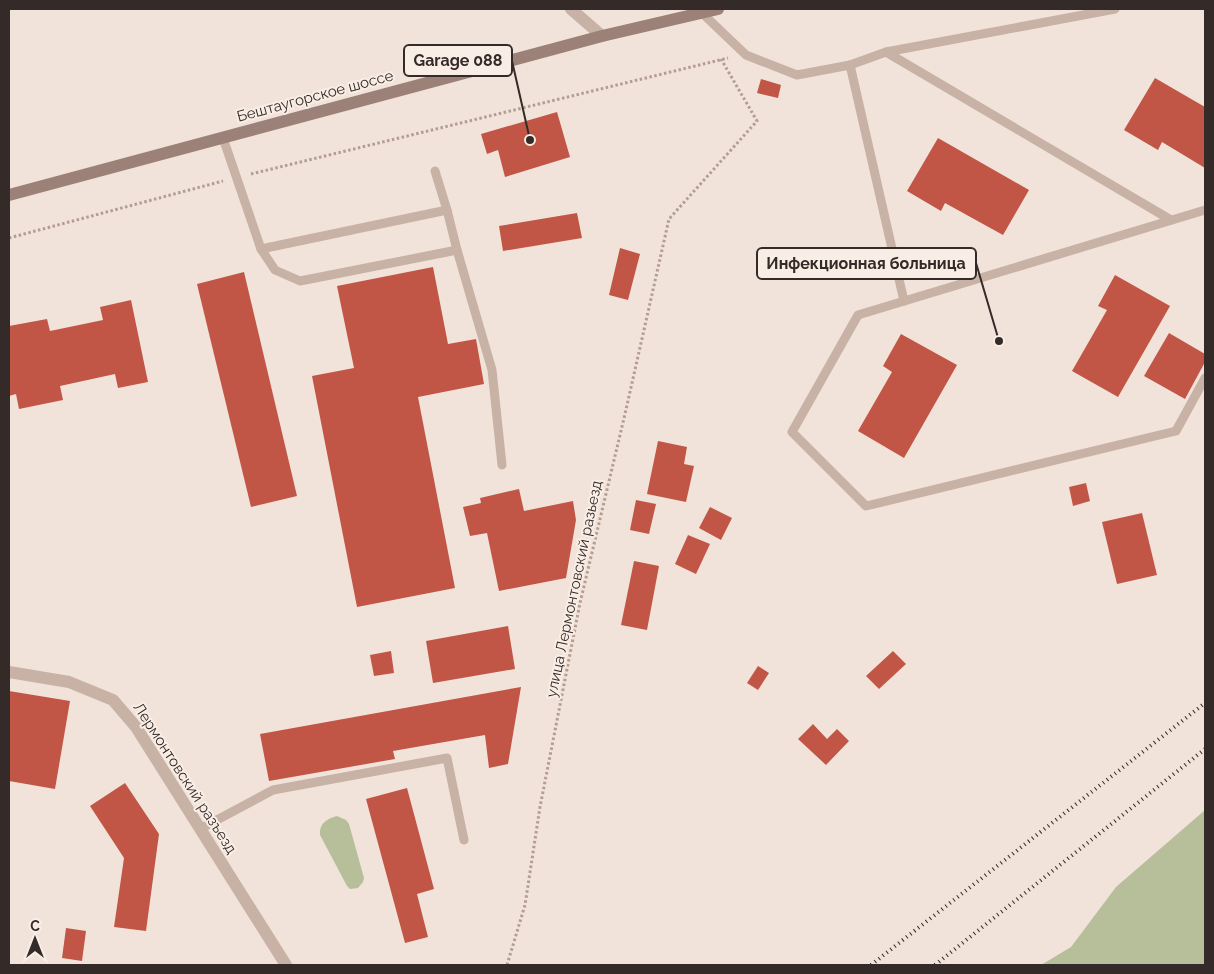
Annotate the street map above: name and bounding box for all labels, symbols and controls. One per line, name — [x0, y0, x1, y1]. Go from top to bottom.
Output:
callout: Garage 088 — [404, 45, 512, 76]
text: Garage 088 — [414, 51, 502, 70]
street label: Бештаугорское шоссе — [235, 66, 395, 126]
callout: Инфекционная больница — [757, 248, 976, 279]
text: Инфекционная больница — [766, 254, 966, 273]
street label: улица Лермонтовский разьезд — [542, 479, 606, 699]
street label: Лермонтовский разъезд — [129, 699, 241, 857]
north arrow — [10, 914, 60, 964]
text: С — [30, 918, 40, 934]

